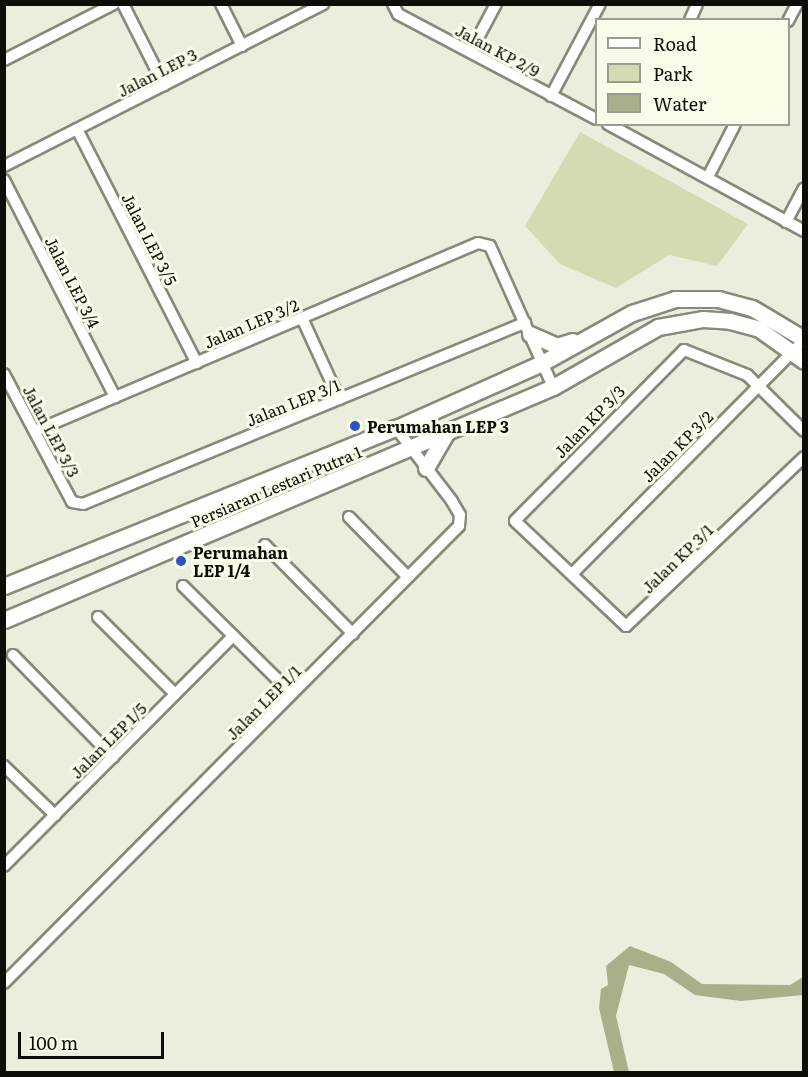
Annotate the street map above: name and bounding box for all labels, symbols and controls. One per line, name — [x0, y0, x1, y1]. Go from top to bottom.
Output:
legend — [595, 18, 790, 126]
street label: Jalan KP 2/9 — [453, 20, 543, 80]
text: Road — [653, 30, 697, 57]
street label: Jalan LEP 3 — [114, 44, 200, 100]
text: Park — [653, 60, 692, 87]
text: Water — [653, 90, 706, 117]
street label: Jalan LEP 3/5 — [119, 190, 181, 288]
street label: Jalan LEP 3/4 — [42, 233, 104, 331]
street label: Jalan LEP 3/2 — [201, 294, 301, 352]
street label: Jalan LEP 3/1 — [243, 374, 343, 430]
street label: Jalan KP 3/3 — [550, 381, 628, 461]
street label: Jalan LEP 3/3 — [20, 382, 84, 480]
street label: Jalan KP 3/2 — [637, 406, 717, 486]
place label: Perumahan LEP 3 — [367, 416, 509, 436]
marker: Perumahan LEP 3 — [348, 419, 362, 433]
street label: Persiaran Lestari Putra 1 — [188, 441, 364, 531]
street label: Jalan KP 3/1 — [638, 519, 716, 597]
place label: Perumahan LEP 1/4 — [193, 542, 288, 580]
marker: Perumahan LEP 1/4 — [174, 554, 188, 568]
street label: Jalan LEP 1/1 — [222, 661, 304, 743]
street label: Jalan LEP 1/5 — [66, 698, 150, 782]
scale bar — [21, 1020, 166, 1058]
text: 100 m — [29, 1029, 78, 1056]

